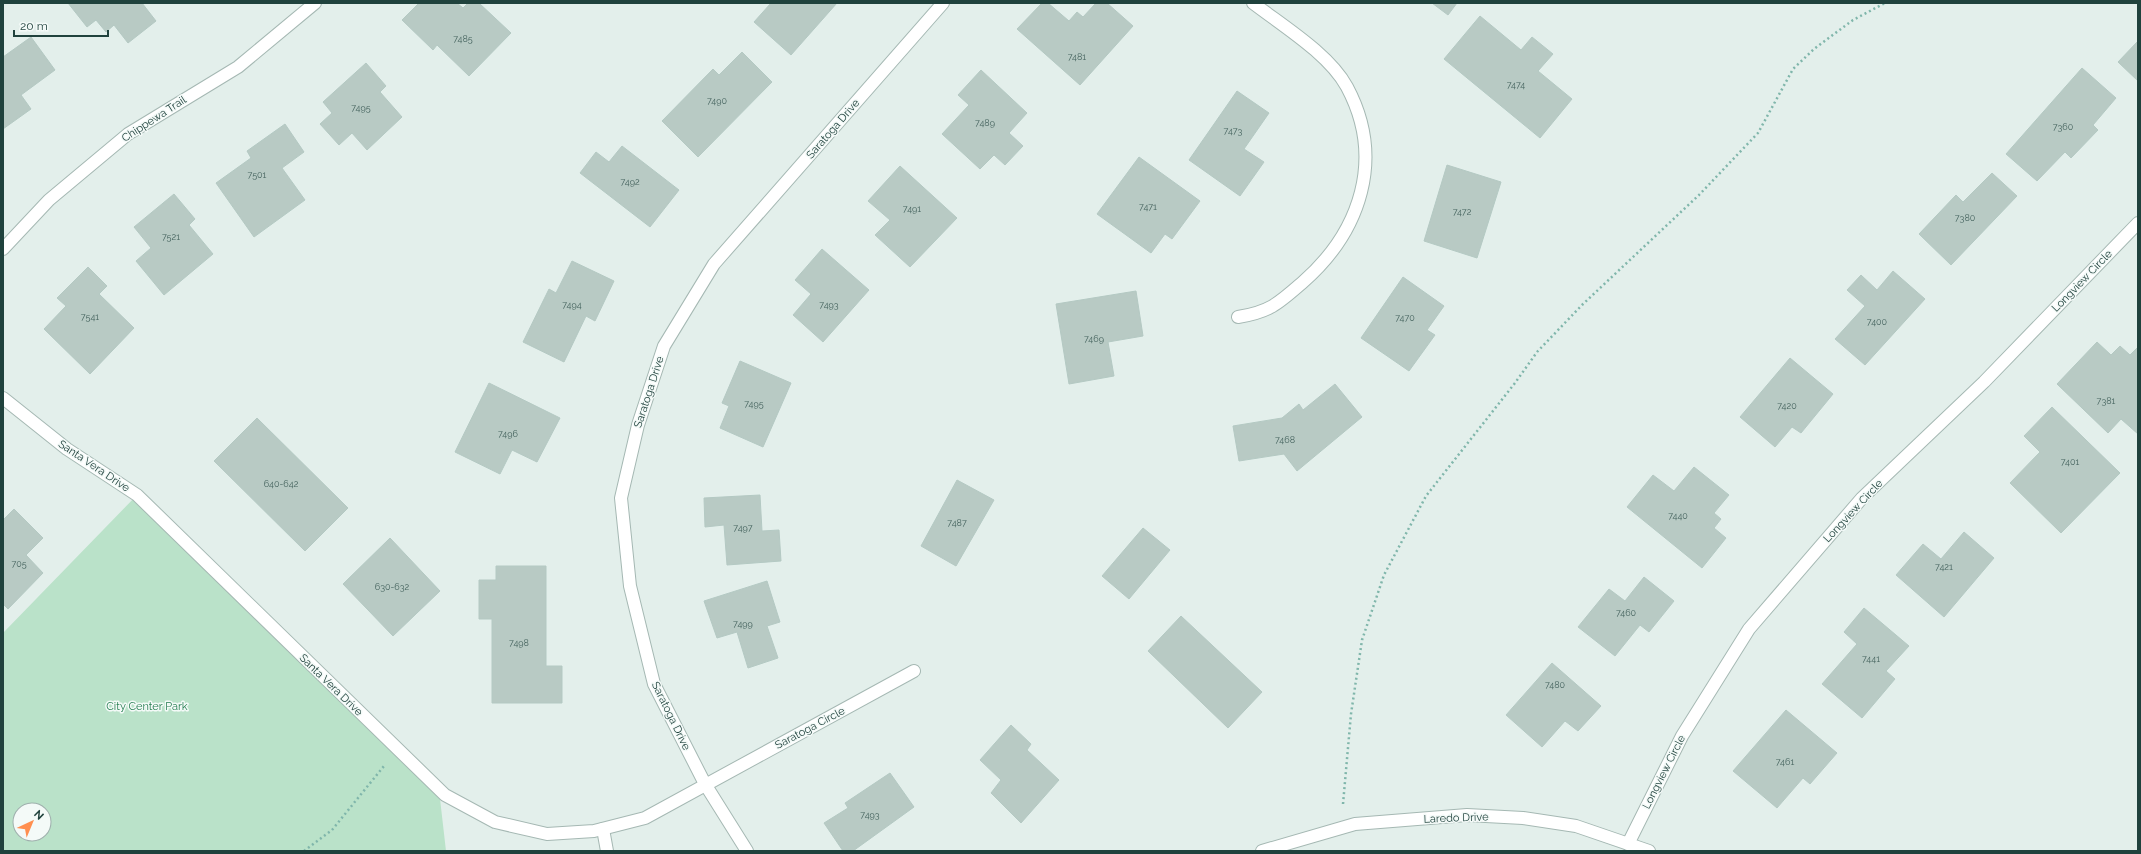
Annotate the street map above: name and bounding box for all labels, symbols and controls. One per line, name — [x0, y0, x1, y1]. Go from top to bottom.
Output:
scale bar — [14, 12, 108, 38]
text: 20 m — [20, 19, 48, 33]
house number: 7485 — [453, 34, 473, 44]
house number: 7481 — [1068, 52, 1086, 62]
house number: 7474 — [1507, 80, 1525, 90]
street label: Chippewa Trail — [119, 93, 189, 145]
house number: 7490 — [707, 96, 728, 106]
street label: Saratoga Drive — [804, 96, 863, 161]
house number: 7495 — [351, 103, 371, 113]
house number: 7489 — [975, 118, 995, 128]
house number: 7360 — [2053, 122, 2074, 132]
house number: 7473 — [1224, 126, 1243, 136]
house number: 7501 — [248, 170, 267, 180]
house number: 7492 — [620, 177, 640, 187]
house number: 7471 — [1139, 202, 1157, 212]
house number: 7491 — [903, 204, 921, 214]
house number: 7472 — [1453, 207, 1472, 217]
house number: 7380 — [1955, 213, 1976, 223]
house number: 7521 — [162, 232, 180, 242]
street label: Longview Circle — [2049, 247, 2115, 315]
house number: 7494 — [562, 300, 582, 310]
house number: 7493 — [819, 300, 839, 310]
house number: 7541 — [81, 312, 99, 322]
house number: 7470 — [1395, 313, 1415, 323]
house number: 7400 — [1867, 317, 1888, 327]
house number: 7469 — [1084, 334, 1104, 344]
street label: Saratoga Drive — [631, 354, 667, 429]
house number: 7381 — [2097, 396, 2116, 406]
house number: 7495 — [744, 399, 764, 409]
house number: 7420 — [1777, 401, 1797, 411]
house number: 7496 — [498, 429, 519, 439]
house number: 7468 — [1275, 435, 1295, 445]
street label: Santa Vera Drive — [56, 437, 133, 495]
house number: 7401 — [2061, 457, 2079, 467]
street label: Longview Circle — [1821, 476, 1886, 545]
house number: 640-642 — [264, 479, 299, 489]
house number: 7440 — [1668, 511, 1688, 521]
house number: 7487 — [947, 518, 967, 528]
house number: 7497 — [733, 523, 753, 533]
house number: 705 — [11, 559, 27, 569]
house number: 7421 — [1935, 562, 1953, 572]
house number: 630-632 — [375, 582, 410, 592]
house number: 7460 — [1616, 608, 1637, 618]
house number: 7499 — [733, 619, 753, 629]
house number: 7498 — [509, 638, 529, 648]
street label: Santa Vera Drive — [297, 651, 366, 719]
house number: 7441 — [1862, 654, 1880, 664]
street label: Saratoga Drive — [649, 680, 693, 753]
house number: 7480 — [1545, 680, 1566, 690]
park label: City Center Park — [106, 700, 188, 713]
street label: Saratoga Circle — [773, 704, 848, 752]
street label: Longview Circle — [1640, 732, 1688, 811]
house number: 7461 — [1776, 757, 1794, 767]
north arrow — [12, 802, 52, 842]
text: N — [31, 808, 46, 823]
house number: 7493 — [860, 810, 880, 820]
street label: Laredo Drive — [1423, 810, 1489, 826]

